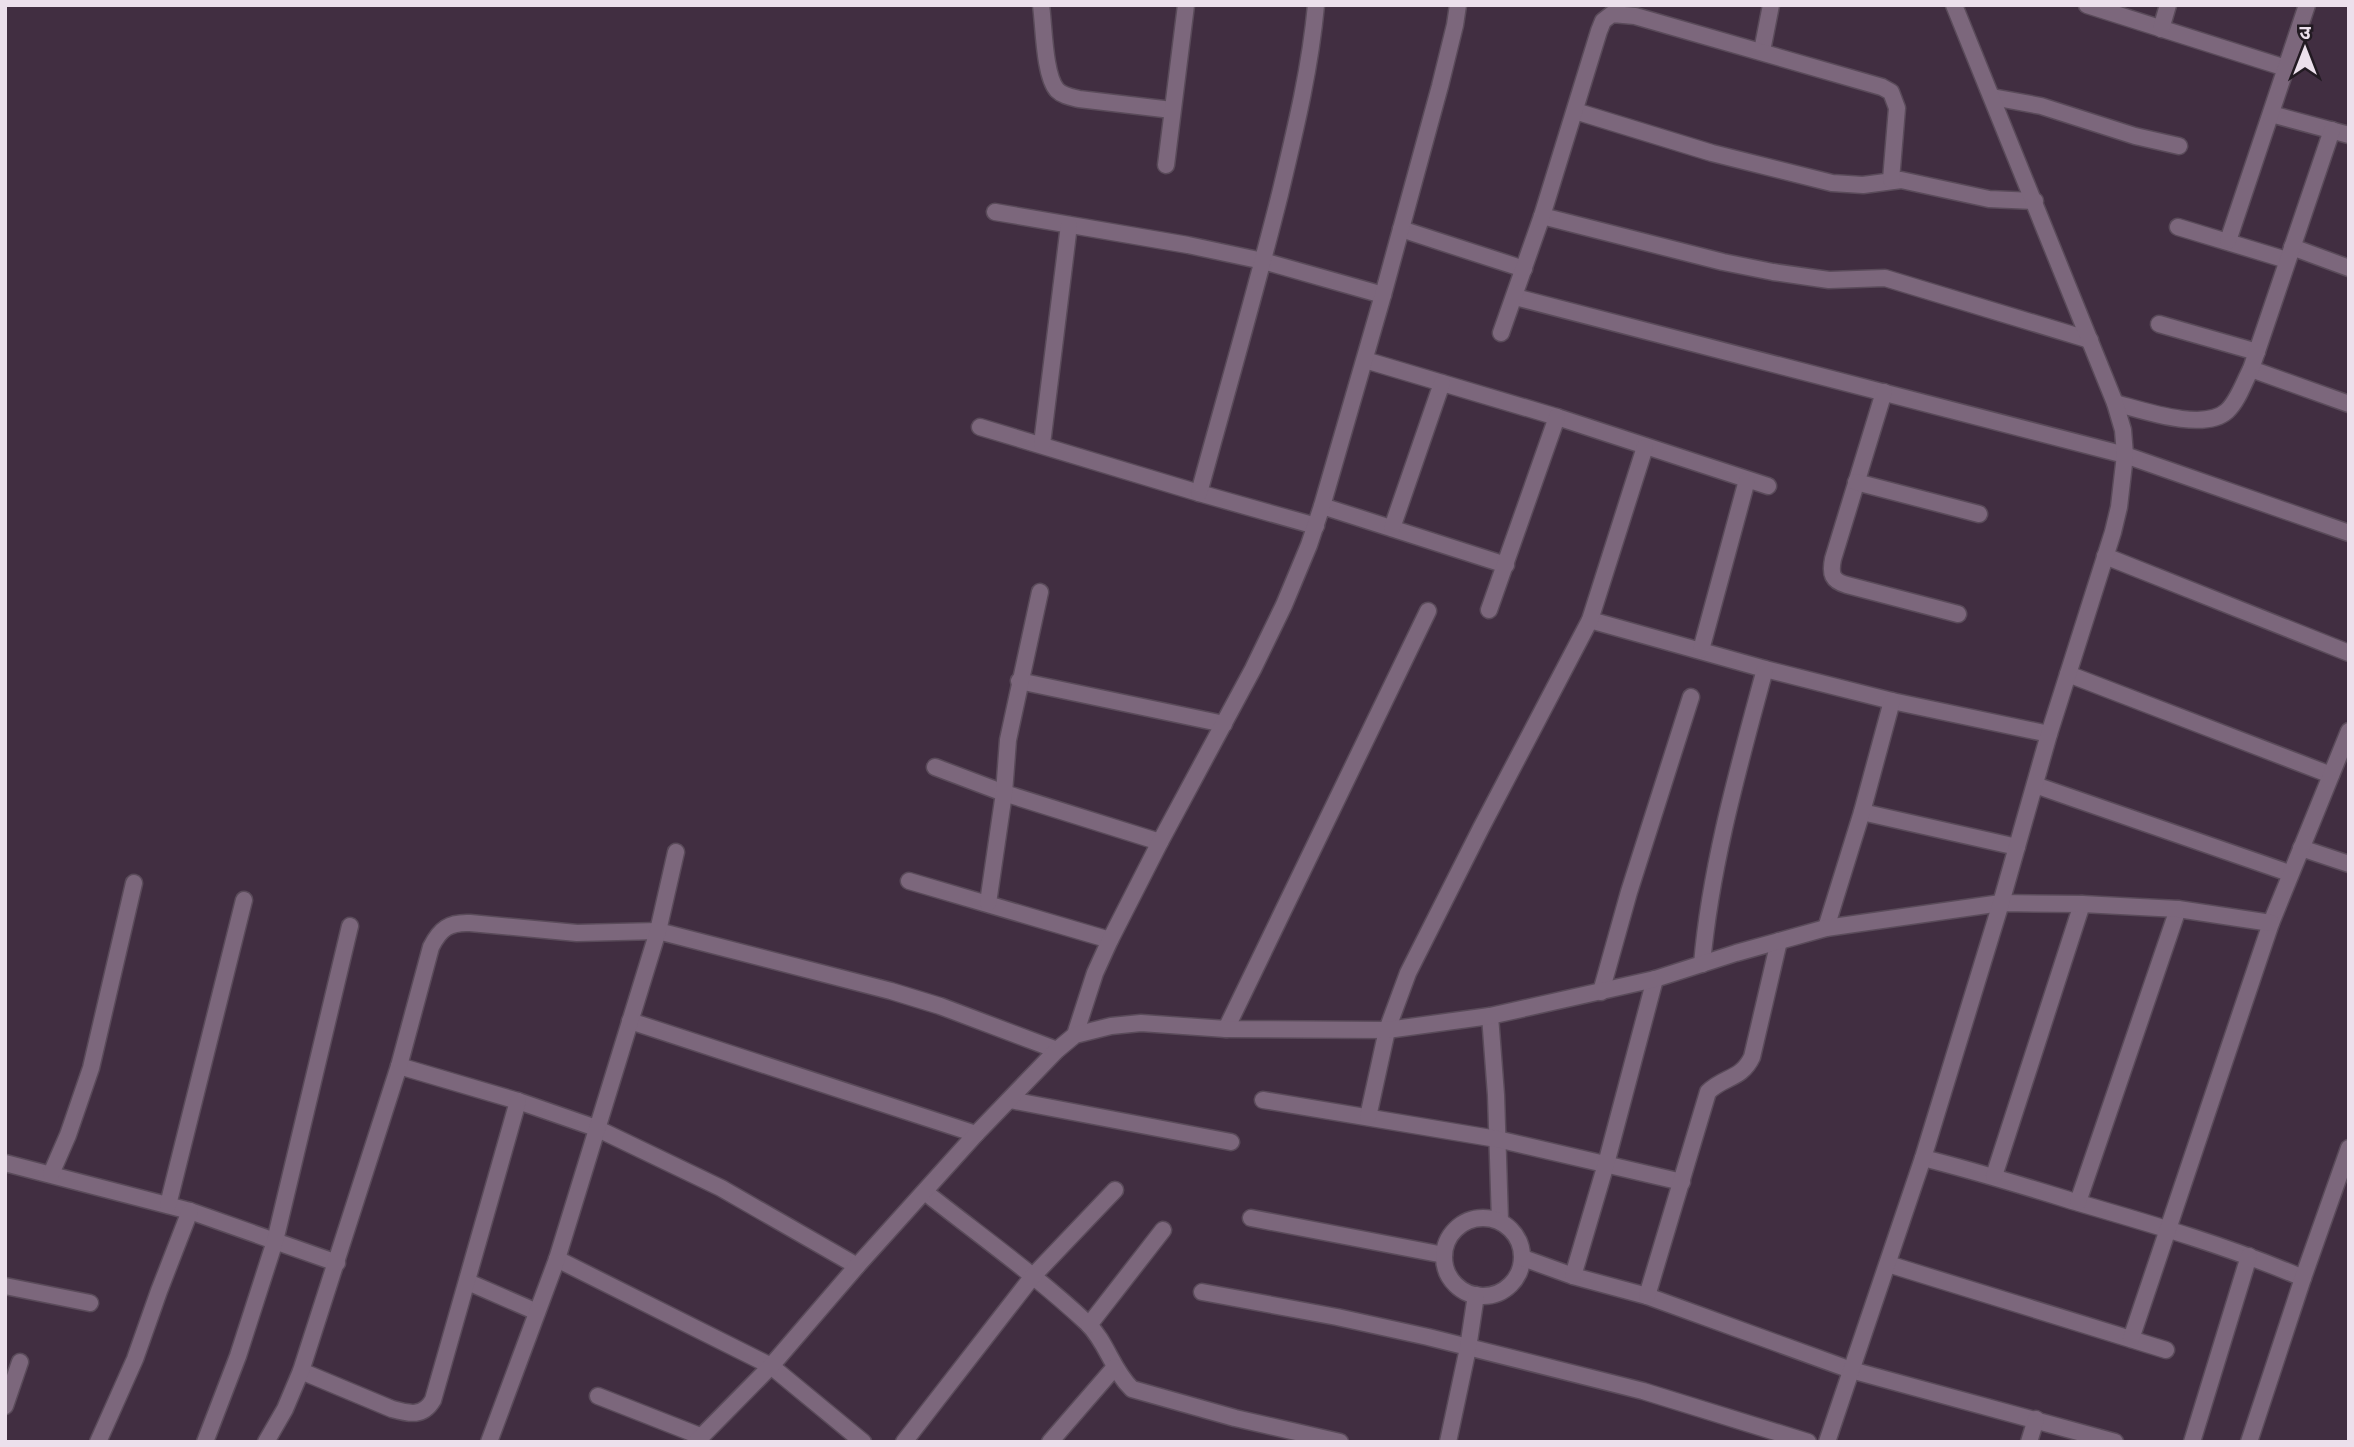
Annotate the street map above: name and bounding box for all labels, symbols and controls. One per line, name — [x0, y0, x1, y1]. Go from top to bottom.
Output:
north arrow — [2270, 14, 2340, 84]
text: उ — [2299, 21, 2311, 43]

